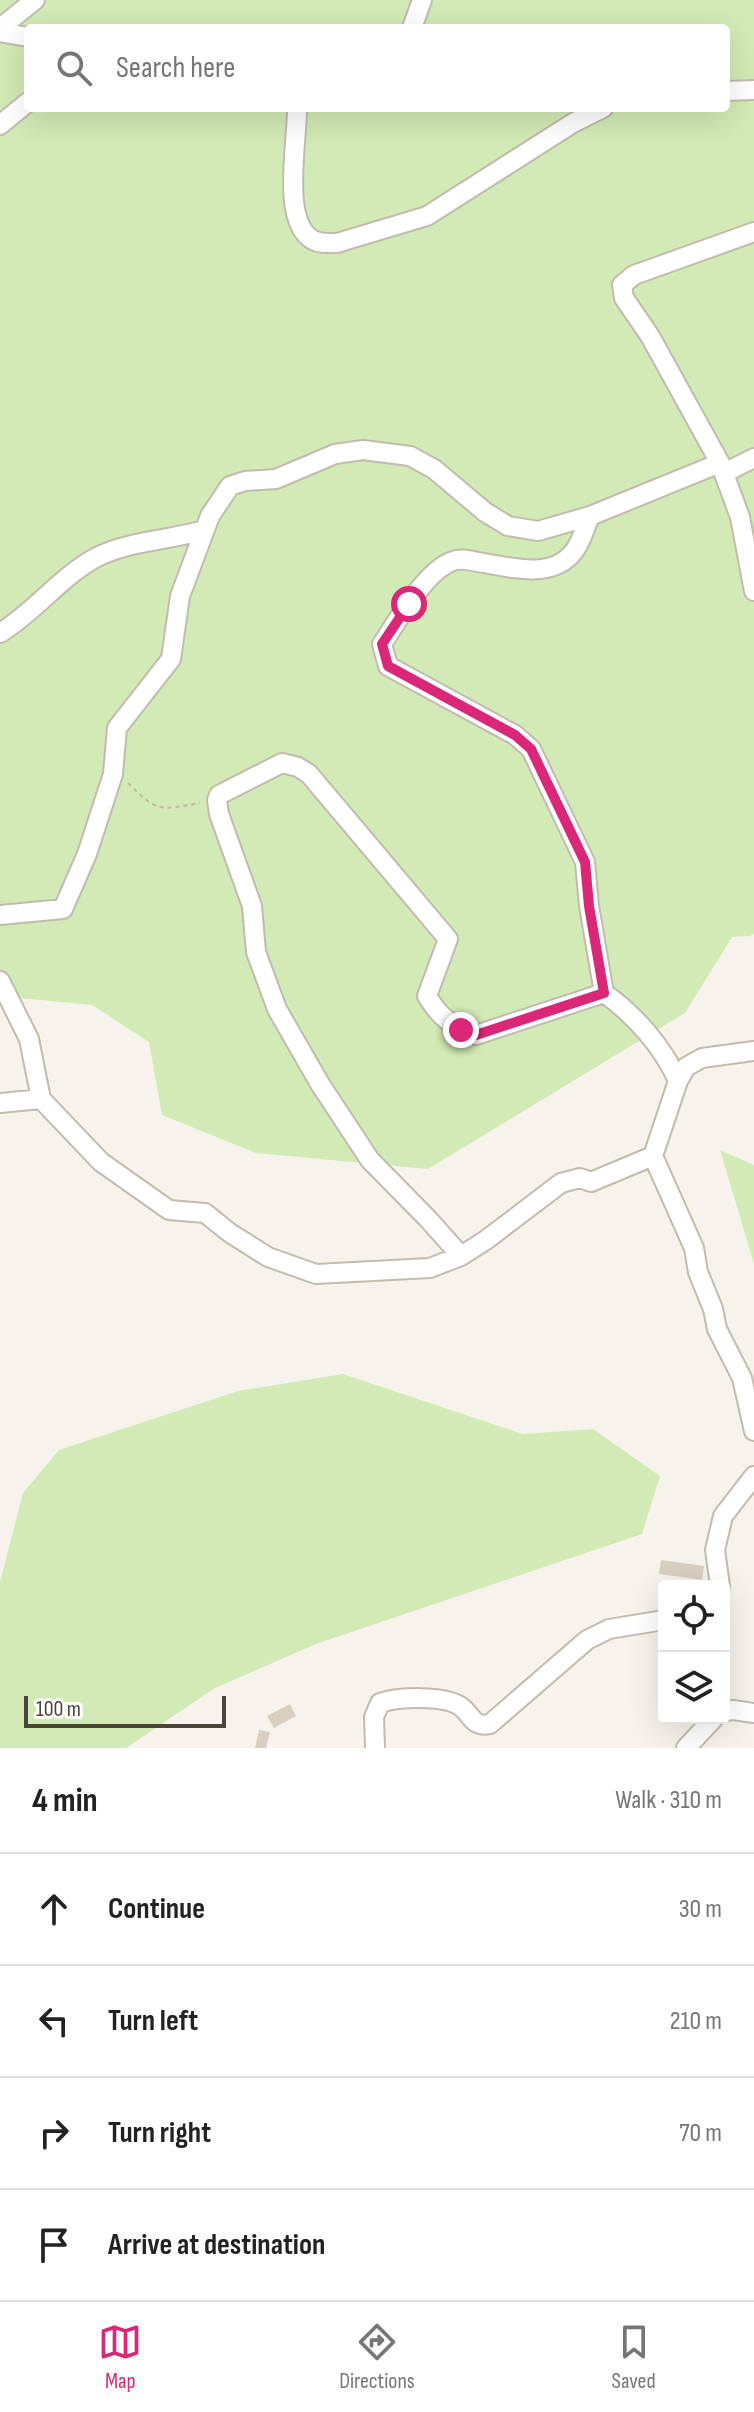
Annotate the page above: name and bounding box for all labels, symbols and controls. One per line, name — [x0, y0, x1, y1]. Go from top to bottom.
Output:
search box — [24, 24, 730, 112]
icon: search — [52, 46, 96, 90]
text: Search here — [116, 50, 235, 86]
route start — [391, 586, 427, 622]
route end — [443, 1012, 479, 1048]
map controls — [658, 1580, 730, 1724]
button: locate — [658, 1580, 730, 1652]
button: layers — [658, 1652, 730, 1724]
scale bar — [24, 1692, 226, 1728]
text: 100 m — [36, 1696, 81, 1723]
text: 4 min — [32, 1780, 98, 1821]
text: Walk · 310 m — [615, 1785, 722, 1816]
icon: ahead — [32, 1887, 76, 1931]
text: Continue — [108, 1891, 205, 1927]
text: 30 m — [679, 1894, 722, 1925]
icon: left — [32, 1999, 76, 2043]
text: Turn left — [108, 2003, 198, 2039]
text: 210 m — [670, 2006, 722, 2037]
icon: right — [32, 2111, 76, 2155]
text: Turn right — [108, 2115, 211, 2151]
text: 70 m — [679, 2118, 722, 2149]
icon: arrive — [32, 2223, 76, 2267]
text: Arrive at destination — [108, 2227, 325, 2263]
tab: Map — [98, 2320, 142, 2395]
tab: Directions — [339, 2320, 415, 2395]
tab: Saved — [612, 2320, 656, 2395]

